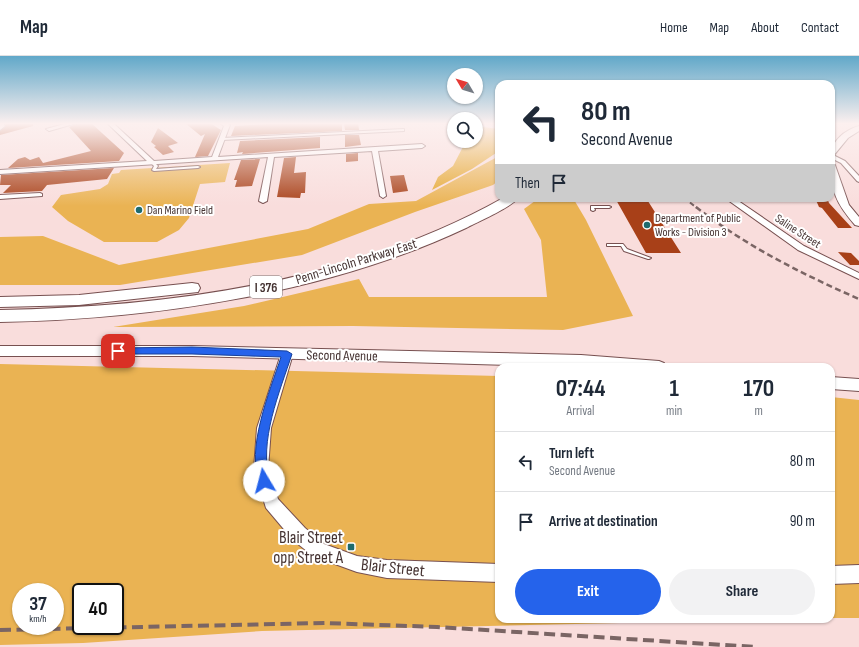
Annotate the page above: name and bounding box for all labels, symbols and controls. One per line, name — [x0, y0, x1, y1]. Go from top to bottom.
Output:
text: Map — [20, 16, 48, 39]
text: Home — [660, 19, 688, 36]
text: Map — [710, 19, 729, 36]
text: About — [751, 19, 779, 36]
text: Contact — [801, 19, 839, 36]
north arrow — [447, 68, 483, 104]
map controls — [447, 68, 483, 148]
text: 80 m — [581, 95, 630, 128]
icon: left — [515, 96, 567, 148]
button: search — [447, 112, 483, 148]
text: Second Avenue — [581, 129, 673, 150]
icon: arrive — [548, 172, 570, 194]
text: Then — [515, 174, 540, 193]
place label: Dan Marino Field — [147, 203, 213, 218]
marker: Dan Marino Field — [134, 205, 144, 215]
place label: Department of Public Works - Division 3 — [655, 211, 741, 240]
street label: Saline Street — [772, 211, 824, 252]
marker: Department of Public Works - Division 3 — [642, 220, 652, 230]
street label: Penn-Lincoln Parkway East — [293, 235, 419, 288]
road number: I 376 — [250, 276, 282, 298]
pin — [101, 334, 135, 368]
icon: arrive — [107, 340, 129, 362]
street label: Second Avenue — [306, 346, 378, 365]
text: 07:44 — [556, 374, 605, 403]
text: 1 — [670, 374, 679, 403]
text: 170 — [743, 374, 774, 403]
text: Arrival — [567, 403, 595, 419]
text: min — [666, 403, 682, 419]
text: m — [755, 403, 763, 419]
text: Turn left — [549, 444, 594, 463]
icon: left — [515, 451, 537, 473]
text: 80 m — [790, 452, 815, 471]
position arrow — [243, 460, 285, 502]
text: Second Avenue — [549, 463, 615, 479]
icon: arrive — [515, 511, 537, 533]
text: Arrive at destination — [549, 512, 658, 531]
text: 90 m — [790, 512, 815, 531]
place label: Blair Street opp Street A — [273, 528, 344, 568]
marker: Blair Street opp Street A — [346, 542, 356, 552]
street label: Blair Street — [360, 555, 426, 581]
button: Exit — [515, 569, 661, 615]
button: Share — [669, 569, 815, 615]
speed limit sign: 40 — [72, 583, 124, 635]
text: 37 — [29, 592, 47, 616]
text: km/h — [29, 613, 47, 625]

